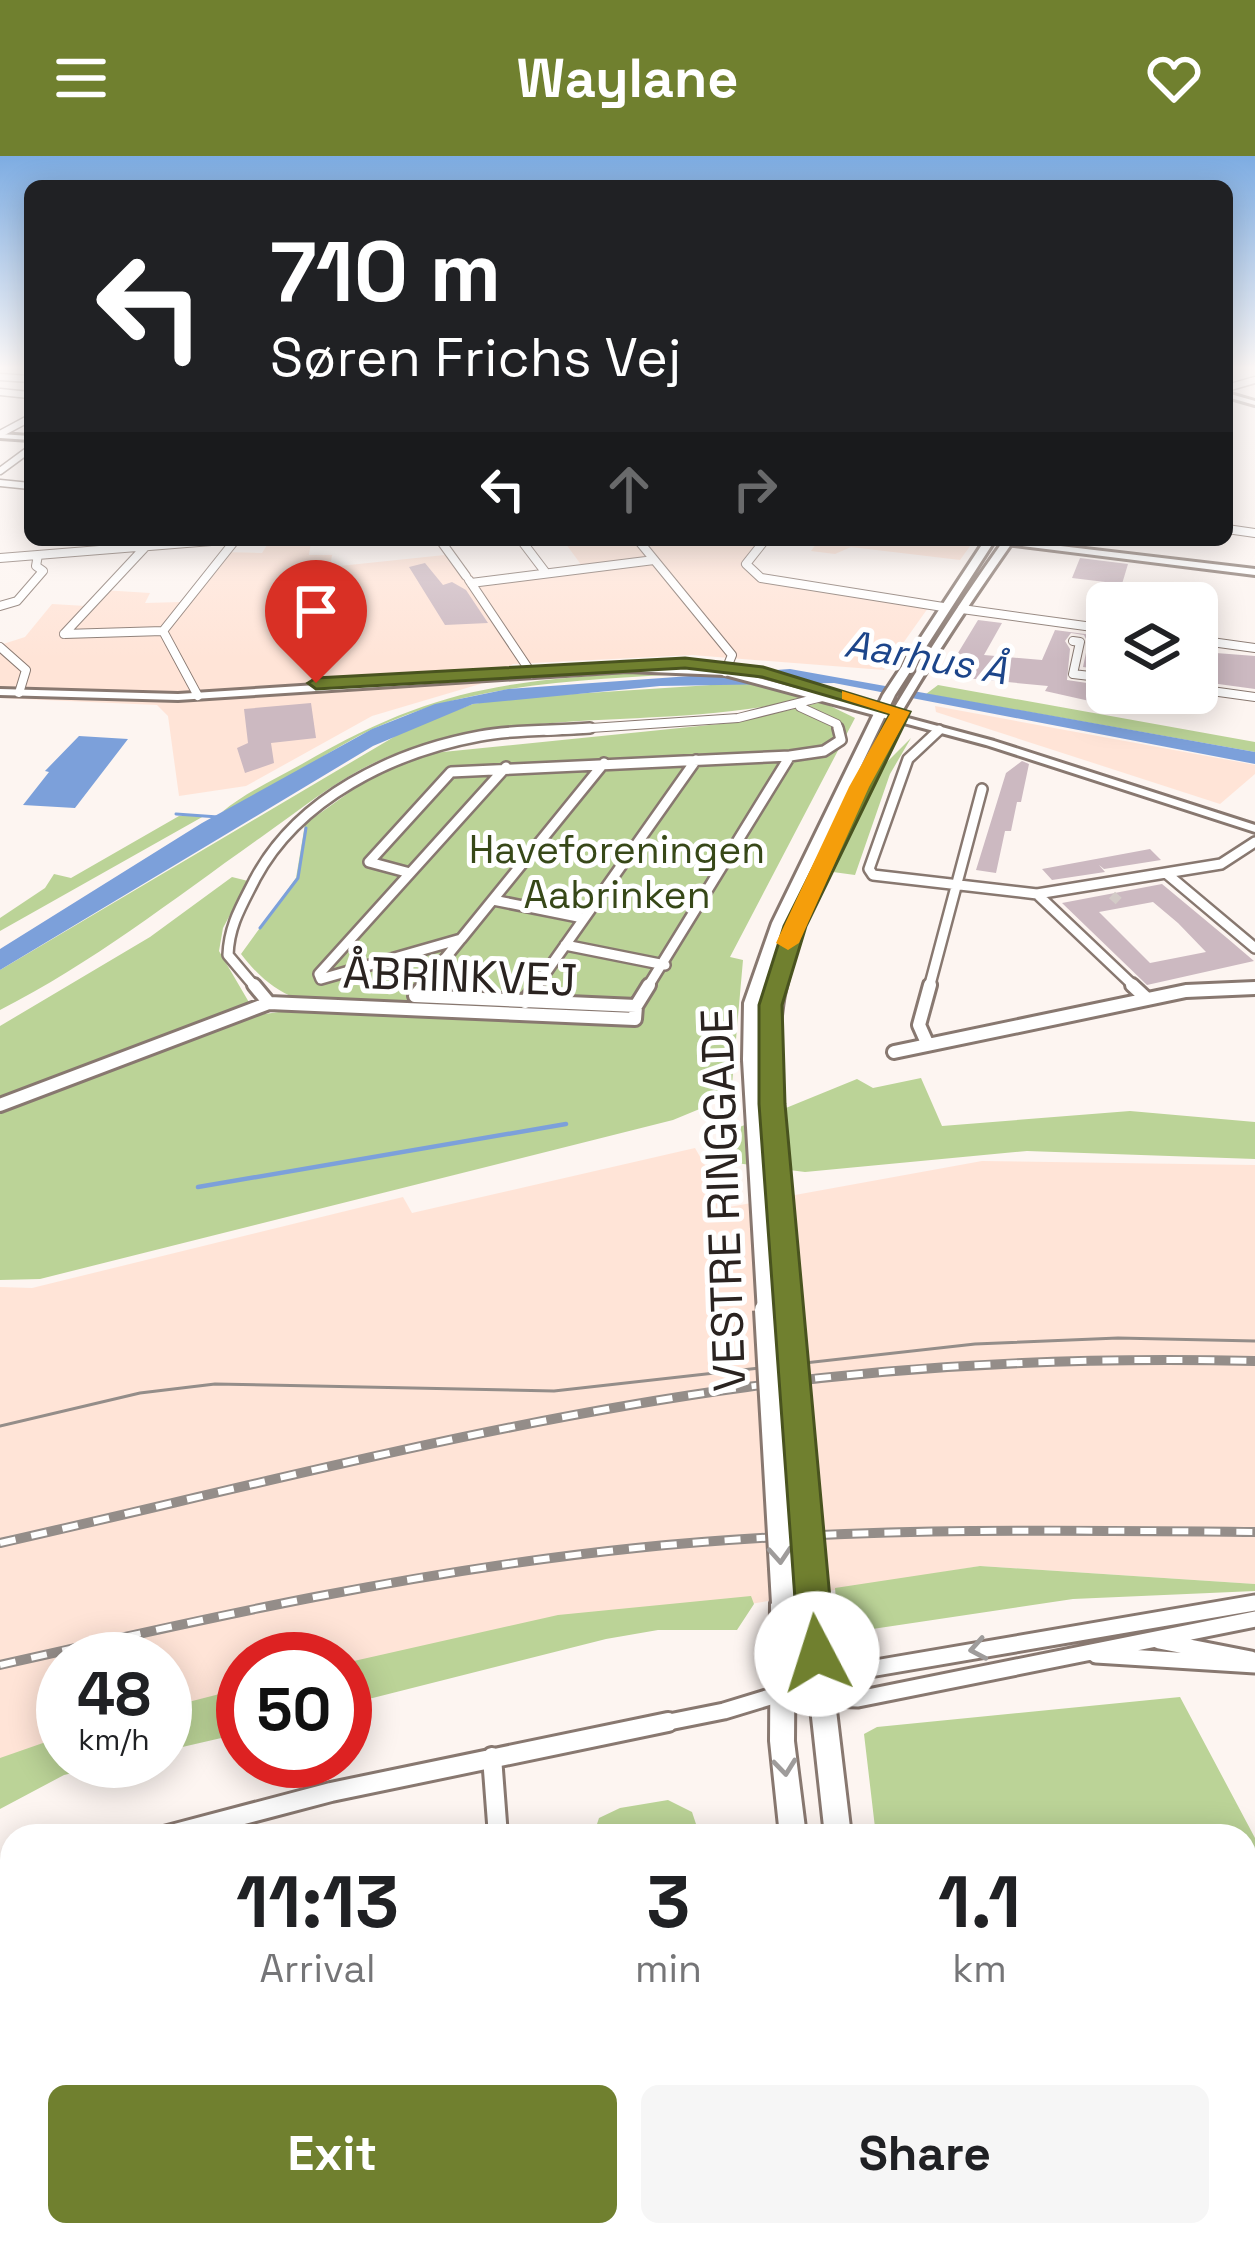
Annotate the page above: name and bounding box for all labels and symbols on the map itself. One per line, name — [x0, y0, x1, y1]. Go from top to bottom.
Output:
pin — [265, 560, 367, 683]
water label: Aarhus Å — [841, 619, 1011, 695]
park label: Haveforeningen Aabrinken — [469, 825, 765, 919]
street label: ÅBRINKVEJ — [342, 943, 578, 1009]
street label: VESTRE RINGGADE — [688, 1007, 758, 1393]
one-way arrow — [767, 1546, 793, 1565]
position arrow — [754, 1591, 880, 1717]
speed limit sign: 50 — [216, 1632, 372, 1788]
one-way arrow — [968, 1635, 988, 1661]
one-way arrow — [772, 1757, 797, 1776]

